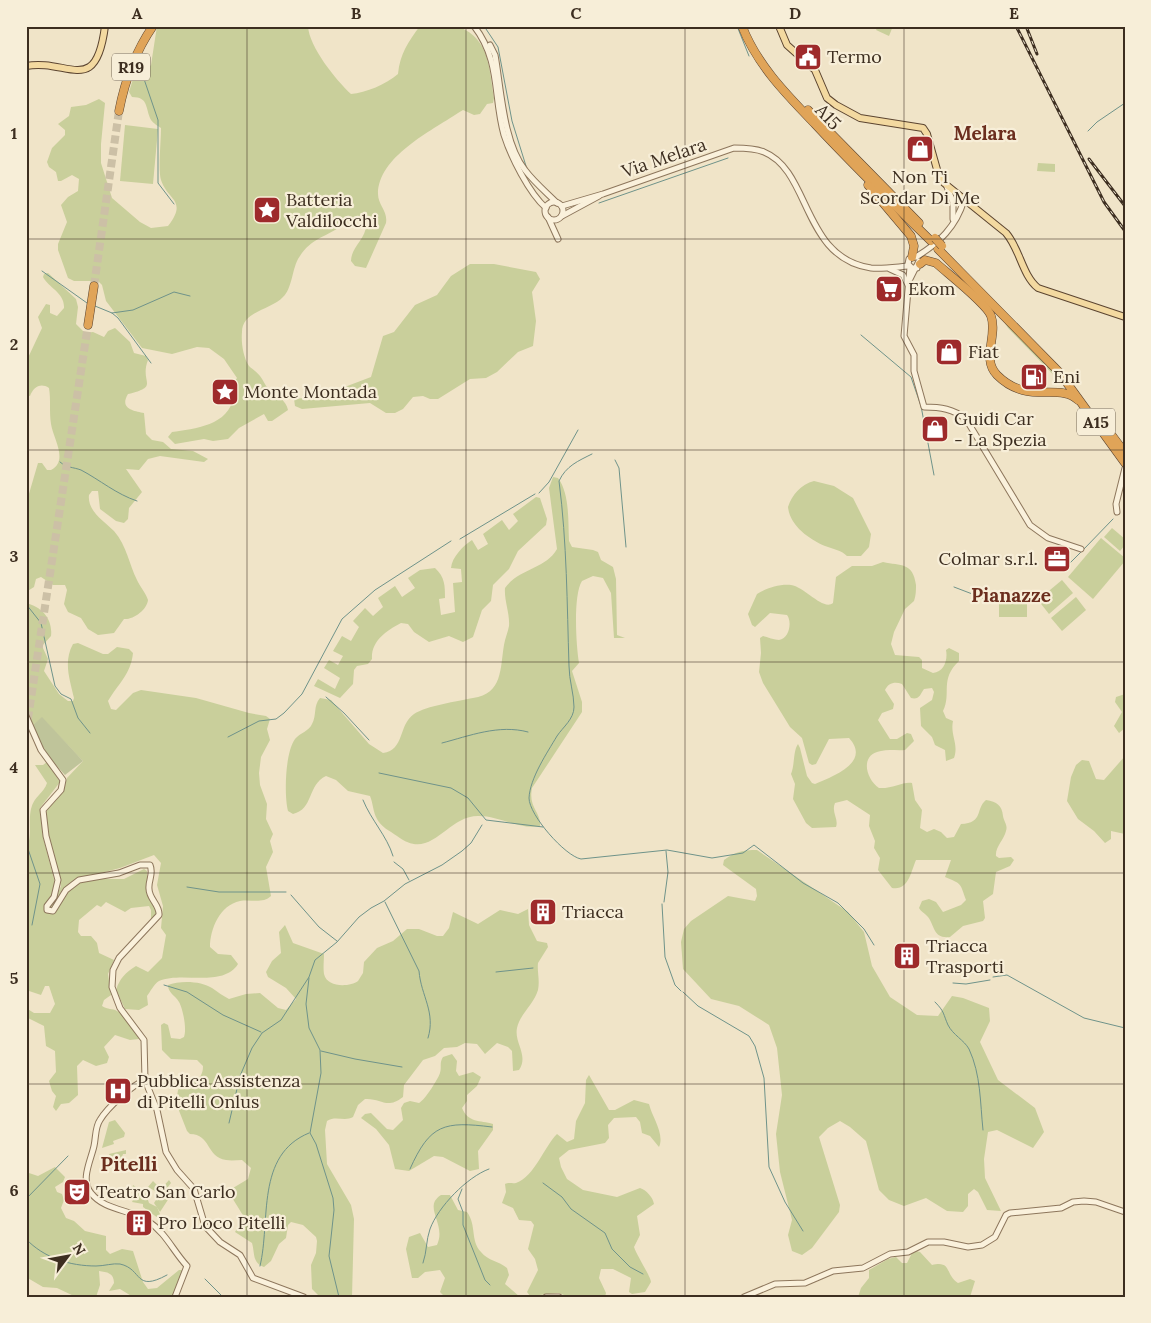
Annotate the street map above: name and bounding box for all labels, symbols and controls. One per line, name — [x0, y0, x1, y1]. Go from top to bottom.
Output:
text: A — [132, 3, 143, 23]
text: B — [351, 3, 362, 23]
text: C — [570, 3, 582, 23]
text: D — [789, 3, 801, 23]
text: E — [1009, 3, 1019, 23]
public building icon: Termo — [793, 42, 823, 72]
place label: Termo — [827, 45, 882, 68]
road number: R19 — [112, 54, 150, 80]
street label: A15 — [810, 98, 846, 135]
district label: Melara — [953, 121, 1017, 145]
text: 1 — [11, 123, 17, 143]
street label: Via Melara — [618, 132, 709, 183]
shop icon: Non Ti Scordar Di Me — [905, 134, 935, 164]
place label: Non Ti Scordar Di Me — [860, 165, 980, 209]
place label: Batteria Valdilocchi — [285, 188, 378, 232]
place icon: Batteria Valdilocchi — [252, 195, 282, 225]
supermarket icon: Ekom — [874, 274, 904, 304]
place label: Ekom — [908, 277, 955, 300]
text: 2 — [10, 334, 18, 354]
shop icon: Fiat — [934, 337, 964, 367]
place label: Fiat — [968, 340, 999, 363]
fuel station icon: Eni — [1019, 362, 1049, 392]
place label: Eni — [1053, 365, 1080, 388]
place icon: Monte Montada — [210, 377, 240, 407]
place label: Monte Montada — [244, 380, 377, 403]
place label: Guidi Car - La Spezia — [954, 407, 1047, 451]
road number: A15 — [1077, 408, 1115, 436]
shop icon: Guidi Car - La Spezia — [920, 414, 950, 444]
office icon: Colmar s.r.l. — [1042, 544, 1072, 574]
text: 3 — [10, 546, 19, 566]
place label: Colmar s.r.l. — [939, 547, 1038, 570]
district label: Pianazze — [971, 583, 1051, 607]
text: 4 — [10, 757, 19, 777]
building icon: Triacca — [528, 897, 558, 927]
place label: Triacca — [562, 900, 624, 923]
place label: Triacca Trasporti — [926, 934, 1004, 978]
building icon: Triacca Trasporti — [892, 941, 922, 971]
text: 5 — [10, 968, 19, 988]
place label: Pubblica Assistenza di Pitelli Onlus — [137, 1069, 301, 1113]
hospital icon: Pubblica Assistenza di Pitelli Onlus — [103, 1076, 133, 1106]
district label: Pitelli — [100, 1151, 158, 1176]
theatre icon: Teatro San Carlo — [62, 1177, 92, 1207]
text: 6 — [9, 1180, 19, 1200]
place label: Teatro San Carlo — [96, 1180, 236, 1203]
building icon: Pro Loco Pitelli — [124, 1208, 154, 1238]
place label: Pro Loco Pitelli — [158, 1211, 285, 1234]
north arrow — [42, 1230, 92, 1280]
text: N — [69, 1240, 90, 1259]

